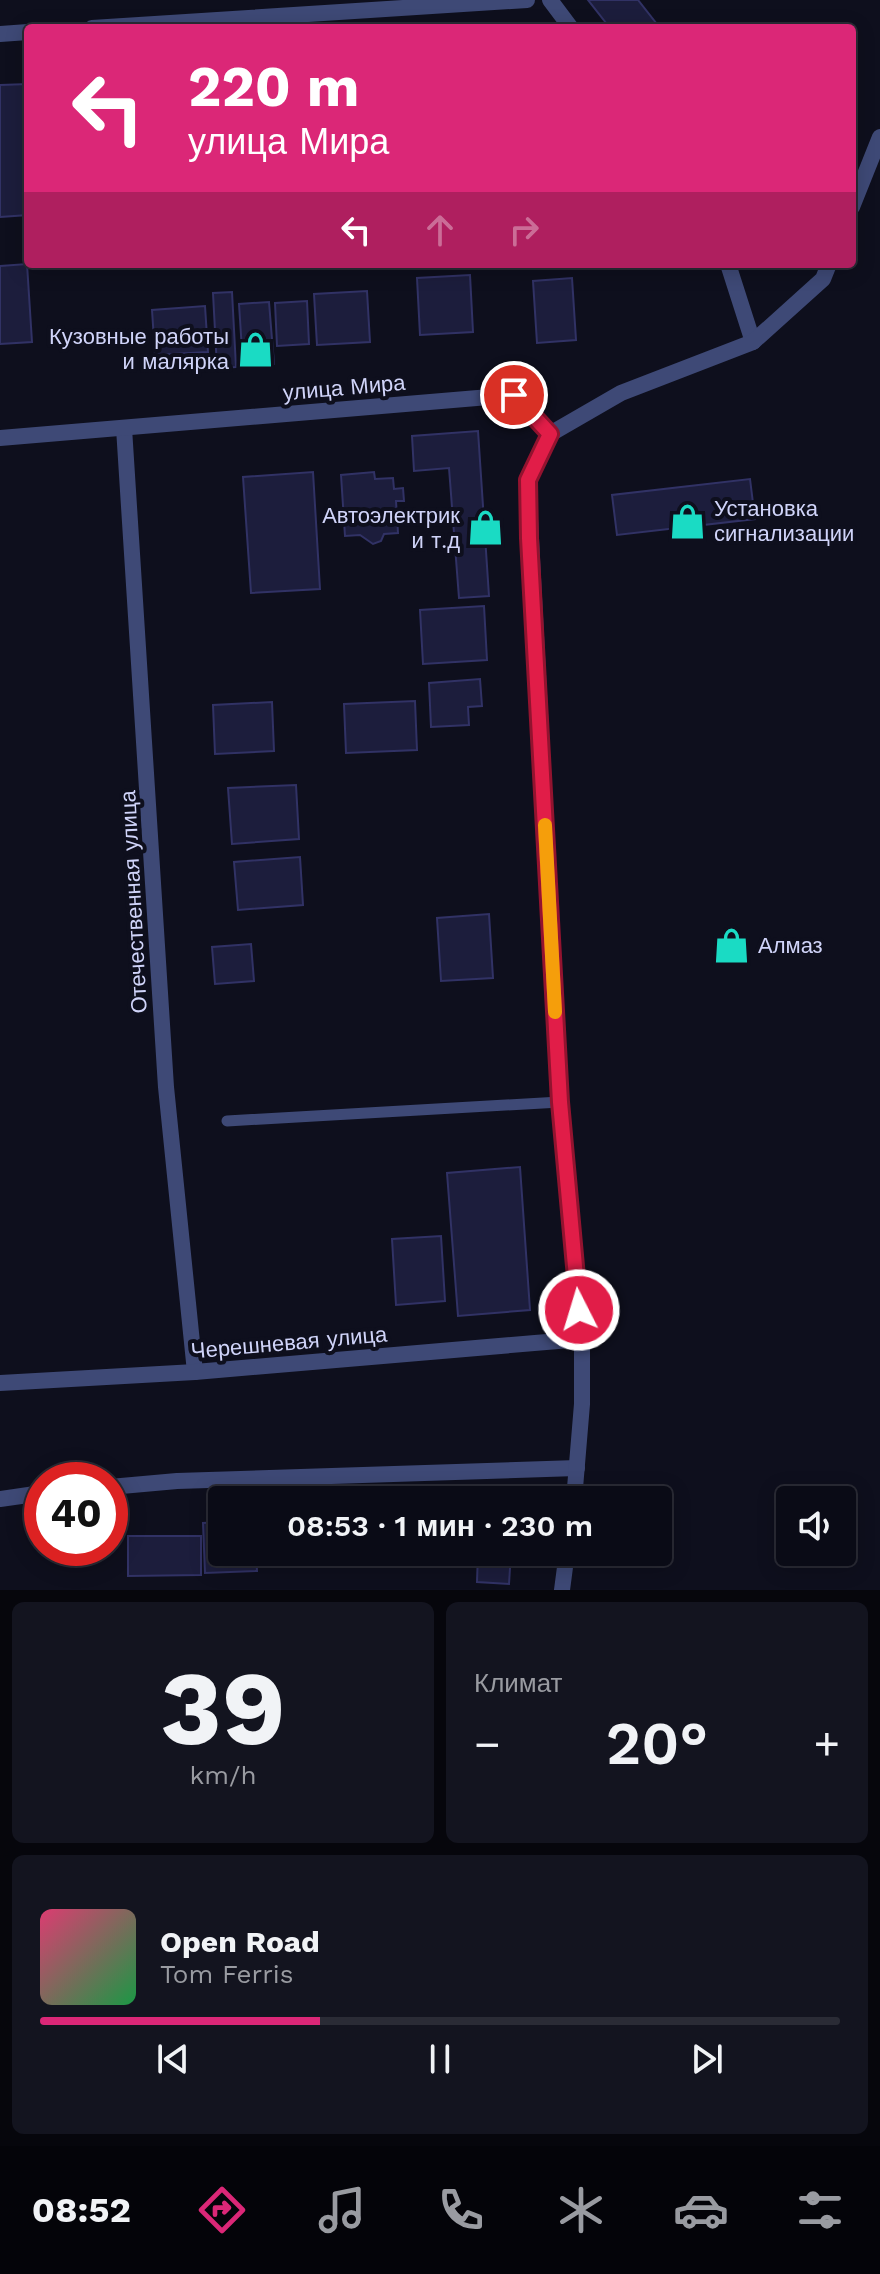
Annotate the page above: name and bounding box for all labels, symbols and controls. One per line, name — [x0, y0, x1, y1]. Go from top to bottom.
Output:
text: 220 m — [188, 54, 360, 120]
icon: left — [56, 56, 160, 160]
text: улица Мира — [188, 121, 389, 163]
icon: left — [334, 208, 378, 252]
icon: ahead — [418, 208, 462, 252]
icon: right — [502, 208, 546, 252]
place label: Кузовные работы и малярка — [49, 324, 230, 374]
shop icon: Кузовные работы и малярка — [236, 330, 274, 368]
pin — [480, 361, 548, 429]
street label: улица Мира — [282, 370, 407, 405]
icon: arrive — [492, 373, 536, 417]
place label: Установка сигнализации — [714, 496, 854, 546]
shop icon: Установка сигнализации — [669, 502, 707, 540]
place label: Автоэлектрик и т.д — [322, 503, 460, 553]
shop icon: Автоэлектрик и т.д — [467, 509, 505, 547]
street label: Отечественная улица — [115, 789, 152, 1014]
shop icon: Алмаз — [713, 926, 751, 964]
place label: Алмаз — [758, 933, 823, 958]
position arrow — [537, 1268, 621, 1352]
street label: Черешневая улица — [190, 1321, 389, 1364]
speed limit sign: 40 — [24, 1462, 128, 1566]
map controls — [776, 1486, 856, 1566]
button: sound — [776, 1486, 856, 1566]
text: 08:53 · 1 мин · 230 m — [287, 1508, 593, 1543]
text: 39 — [160, 1647, 286, 1769]
text: Климат — [474, 1668, 563, 1698]
text: 20° — [606, 1708, 708, 1779]
text: − — [474, 1718, 501, 1770]
text: + — [813, 1718, 840, 1770]
text: km/h — [190, 1760, 256, 1790]
text: Open Road — [160, 1924, 320, 1959]
text: Tom Ferris — [160, 1959, 293, 1989]
icon: previous — [151, 2037, 195, 2081]
icon: pause — [418, 2037, 462, 2081]
icon: next — [685, 2037, 729, 2081]
icon: directions — [194, 2182, 250, 2238]
icon: music — [314, 2182, 370, 2238]
icon: phone — [433, 2182, 489, 2238]
icon: climate — [553, 2182, 609, 2238]
icon: car — [673, 2182, 729, 2238]
icon: filters — [792, 2182, 848, 2238]
text: 08:52 — [32, 2189, 131, 2231]

